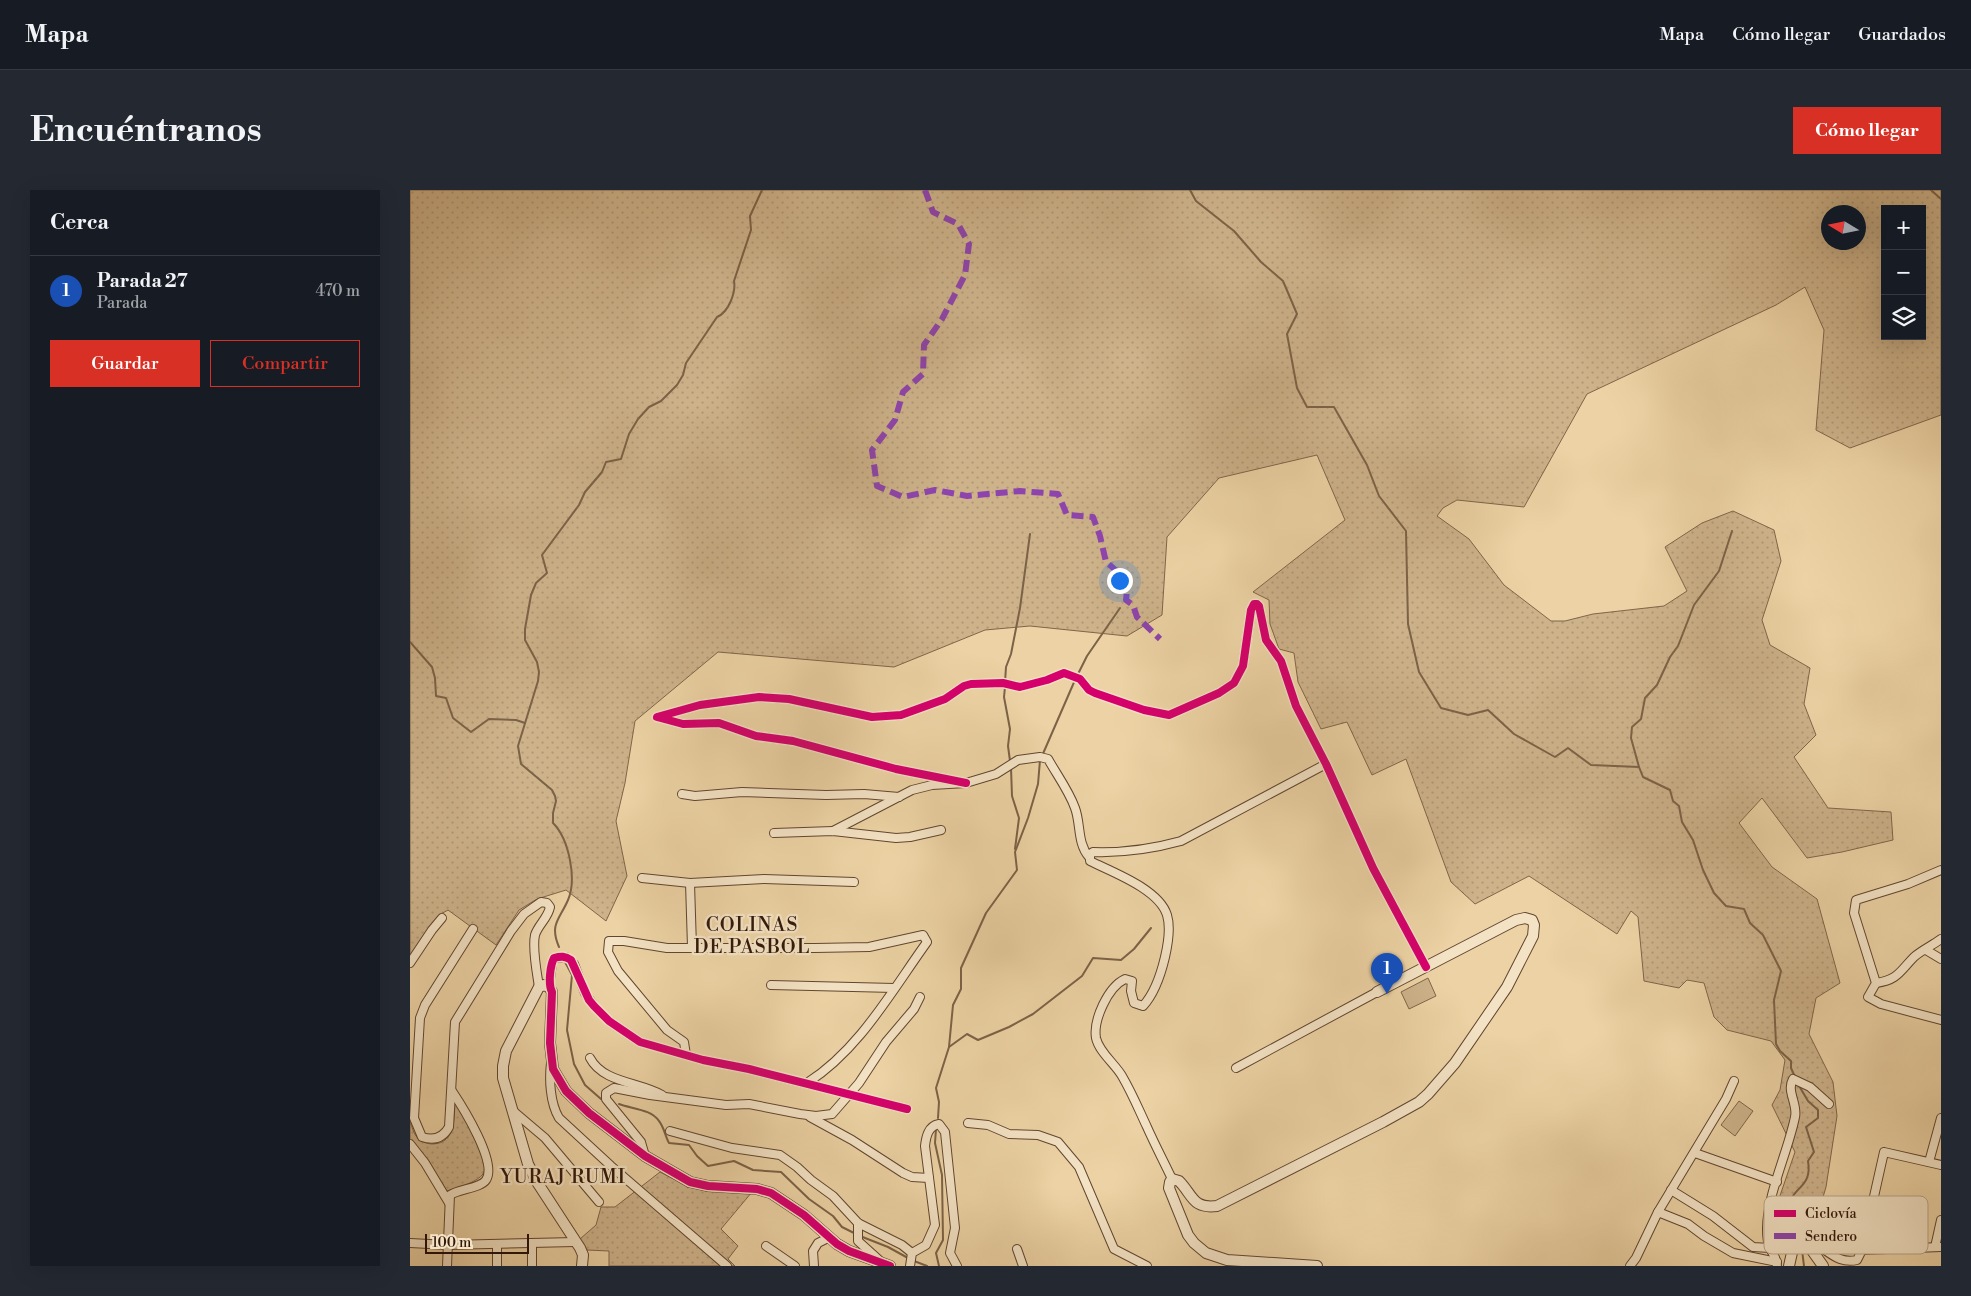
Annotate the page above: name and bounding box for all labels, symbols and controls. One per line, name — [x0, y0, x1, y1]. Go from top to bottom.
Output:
text: Mapa — [25, 20, 88, 50]
text: Mapa — [1660, 23, 1704, 46]
text: Cómo llegar — [1732, 23, 1830, 46]
text: Guardados — [1858, 23, 1946, 46]
button: Cómo llegar — [1793, 107, 1941, 154]
text: Encuéntranos — [30, 109, 262, 152]
north arrow — [1821, 205, 1866, 250]
map controls — [1881, 205, 1926, 340]
button: + — [1881, 205, 1926, 250]
text: Cerca — [50, 210, 109, 236]
button: − — [1881, 250, 1926, 295]
text: Parada 27 — [97, 269, 188, 293]
text: 1 — [62, 281, 70, 301]
text: 470 m — [316, 281, 360, 301]
text: Parada — [97, 293, 147, 313]
button: layers — [1881, 295, 1926, 340]
button: Guardar — [50, 340, 200, 387]
button: Compartir — [210, 340, 360, 387]
your location — [1107, 568, 1133, 594]
district label: COLINAS DE PASBOL — [694, 913, 810, 959]
pin: 1 — [1371, 953, 1403, 994]
district label: YURAJ RUMI — [499, 1165, 626, 1189]
legend — [1764, 1196, 1928, 1254]
text: Ciclovía — [1805, 1205, 1858, 1223]
text: Sendero — [1805, 1228, 1857, 1246]
scale bar — [425, 1231, 529, 1254]
text: 100 m — [432, 1234, 471, 1252]

